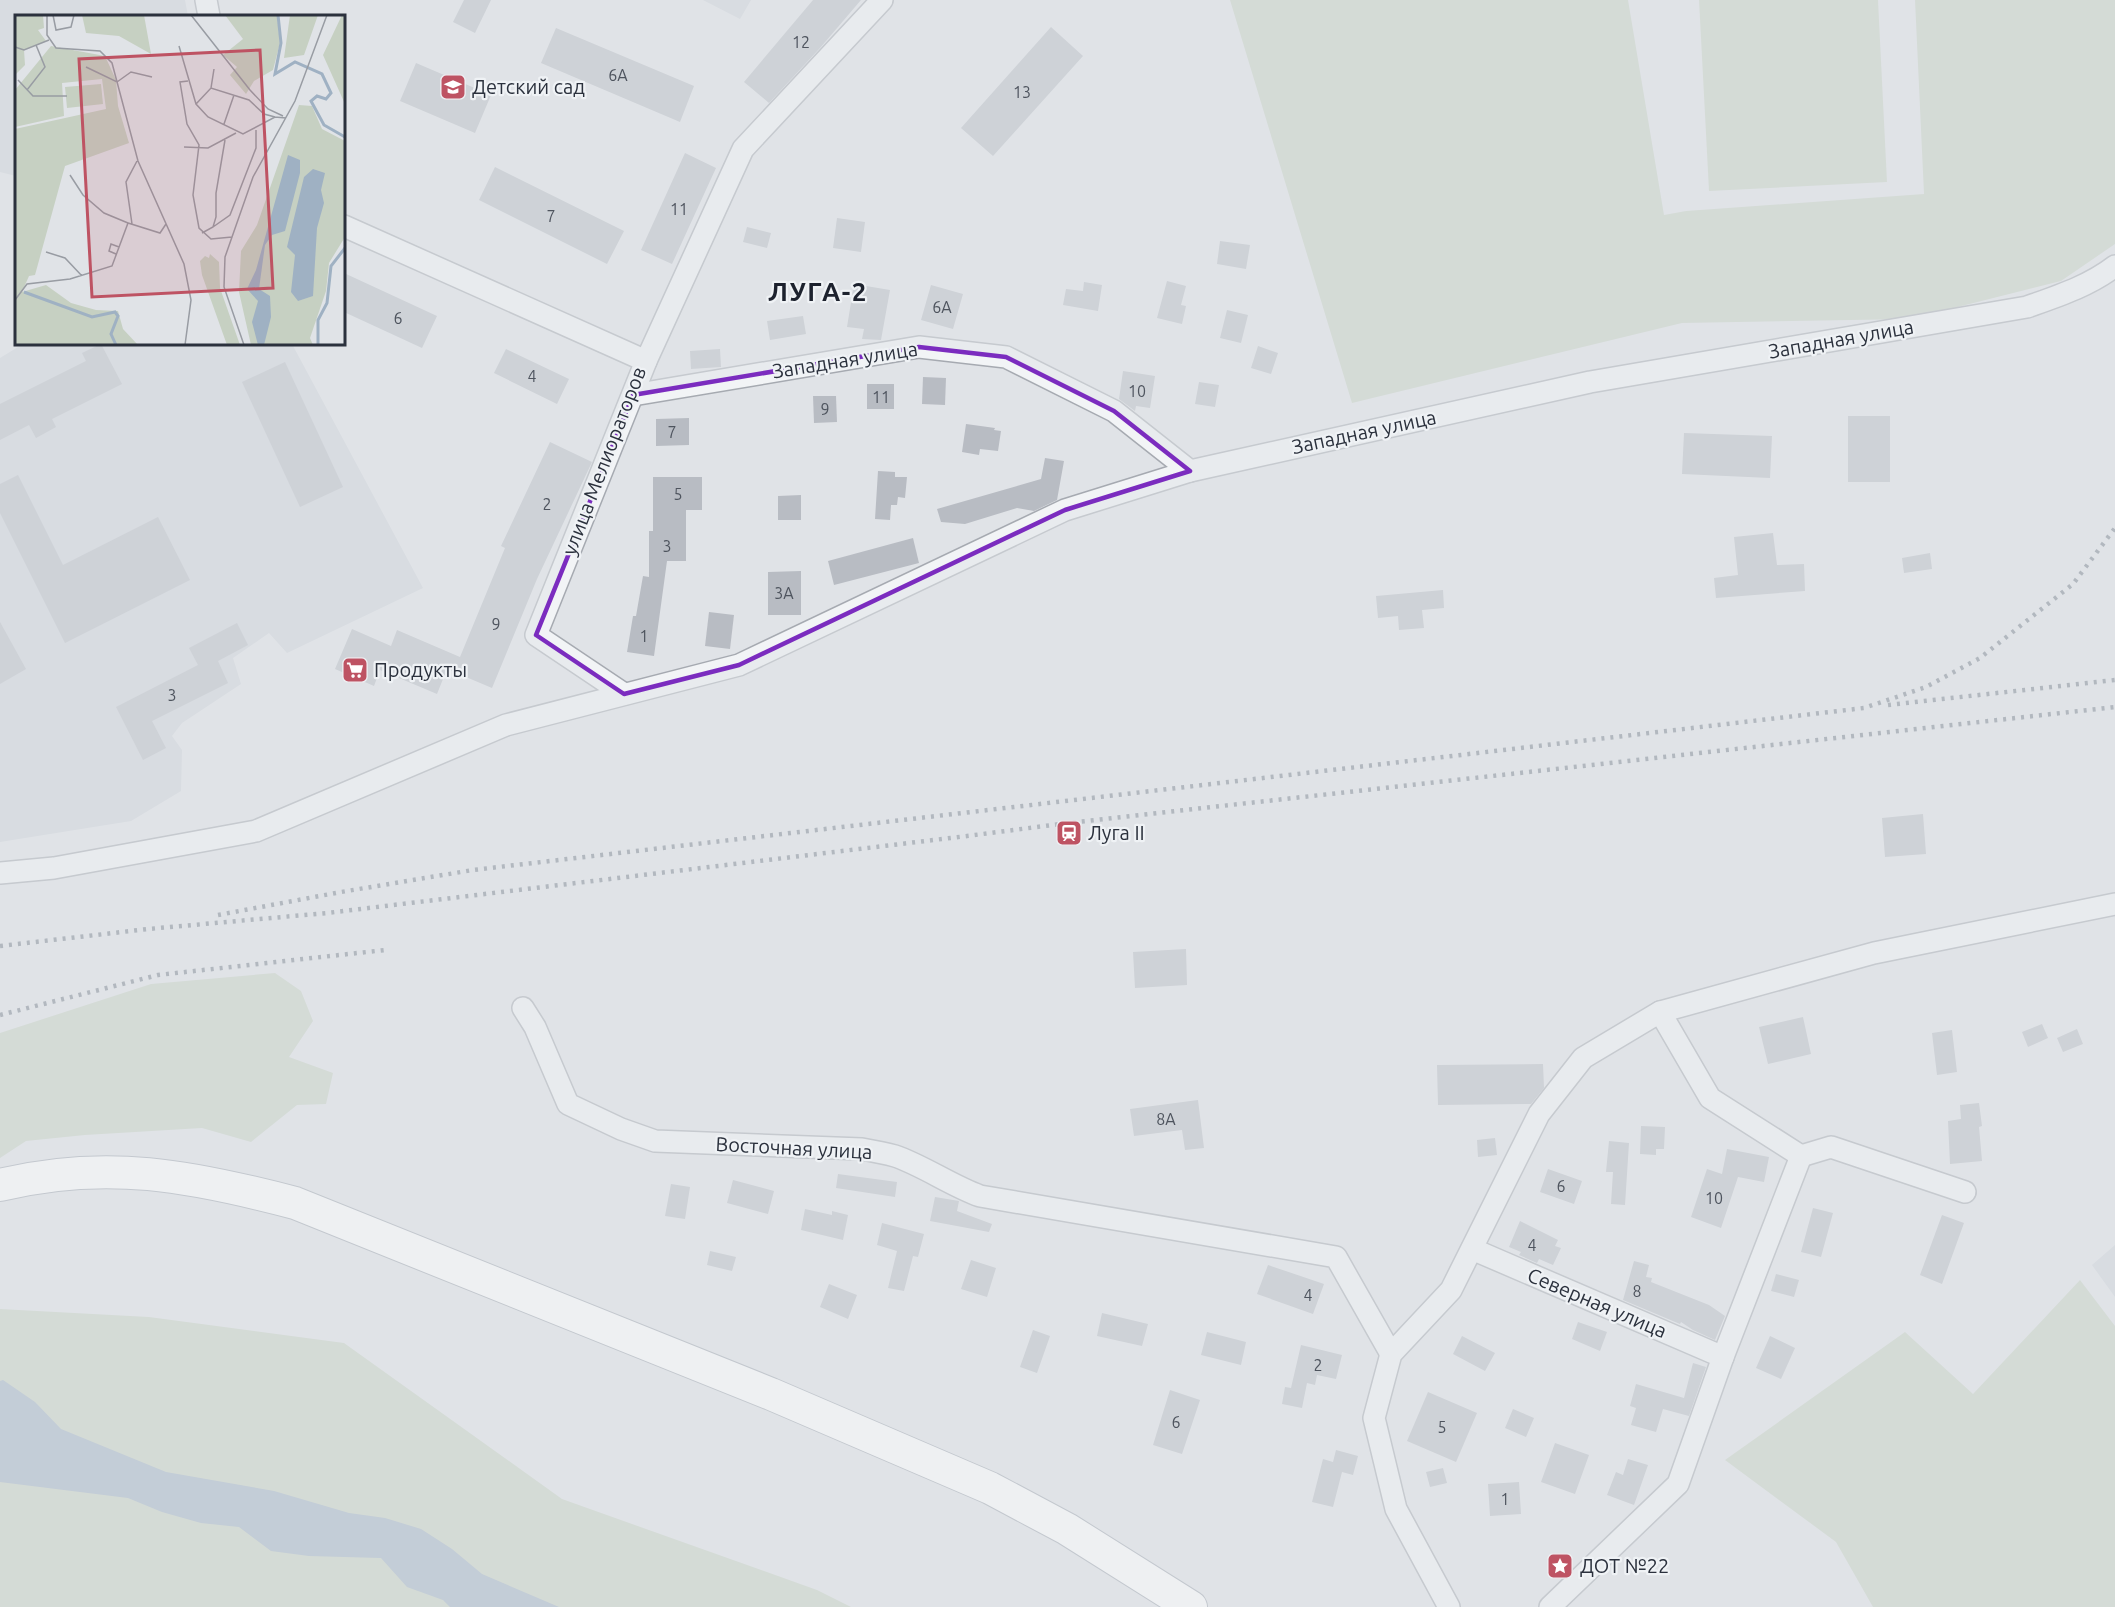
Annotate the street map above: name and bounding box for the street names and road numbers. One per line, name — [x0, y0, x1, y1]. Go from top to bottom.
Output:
street label: Западная улица — [1767, 314, 1915, 363]
street label: Западная улица — [771, 337, 919, 382]
street label: улица Мелиораторов — [557, 363, 650, 558]
street label: Западная улица — [1290, 405, 1438, 458]
street label: Восточная улица — [715, 1132, 873, 1163]
street label: Северная улица — [1524, 1263, 1670, 1342]

